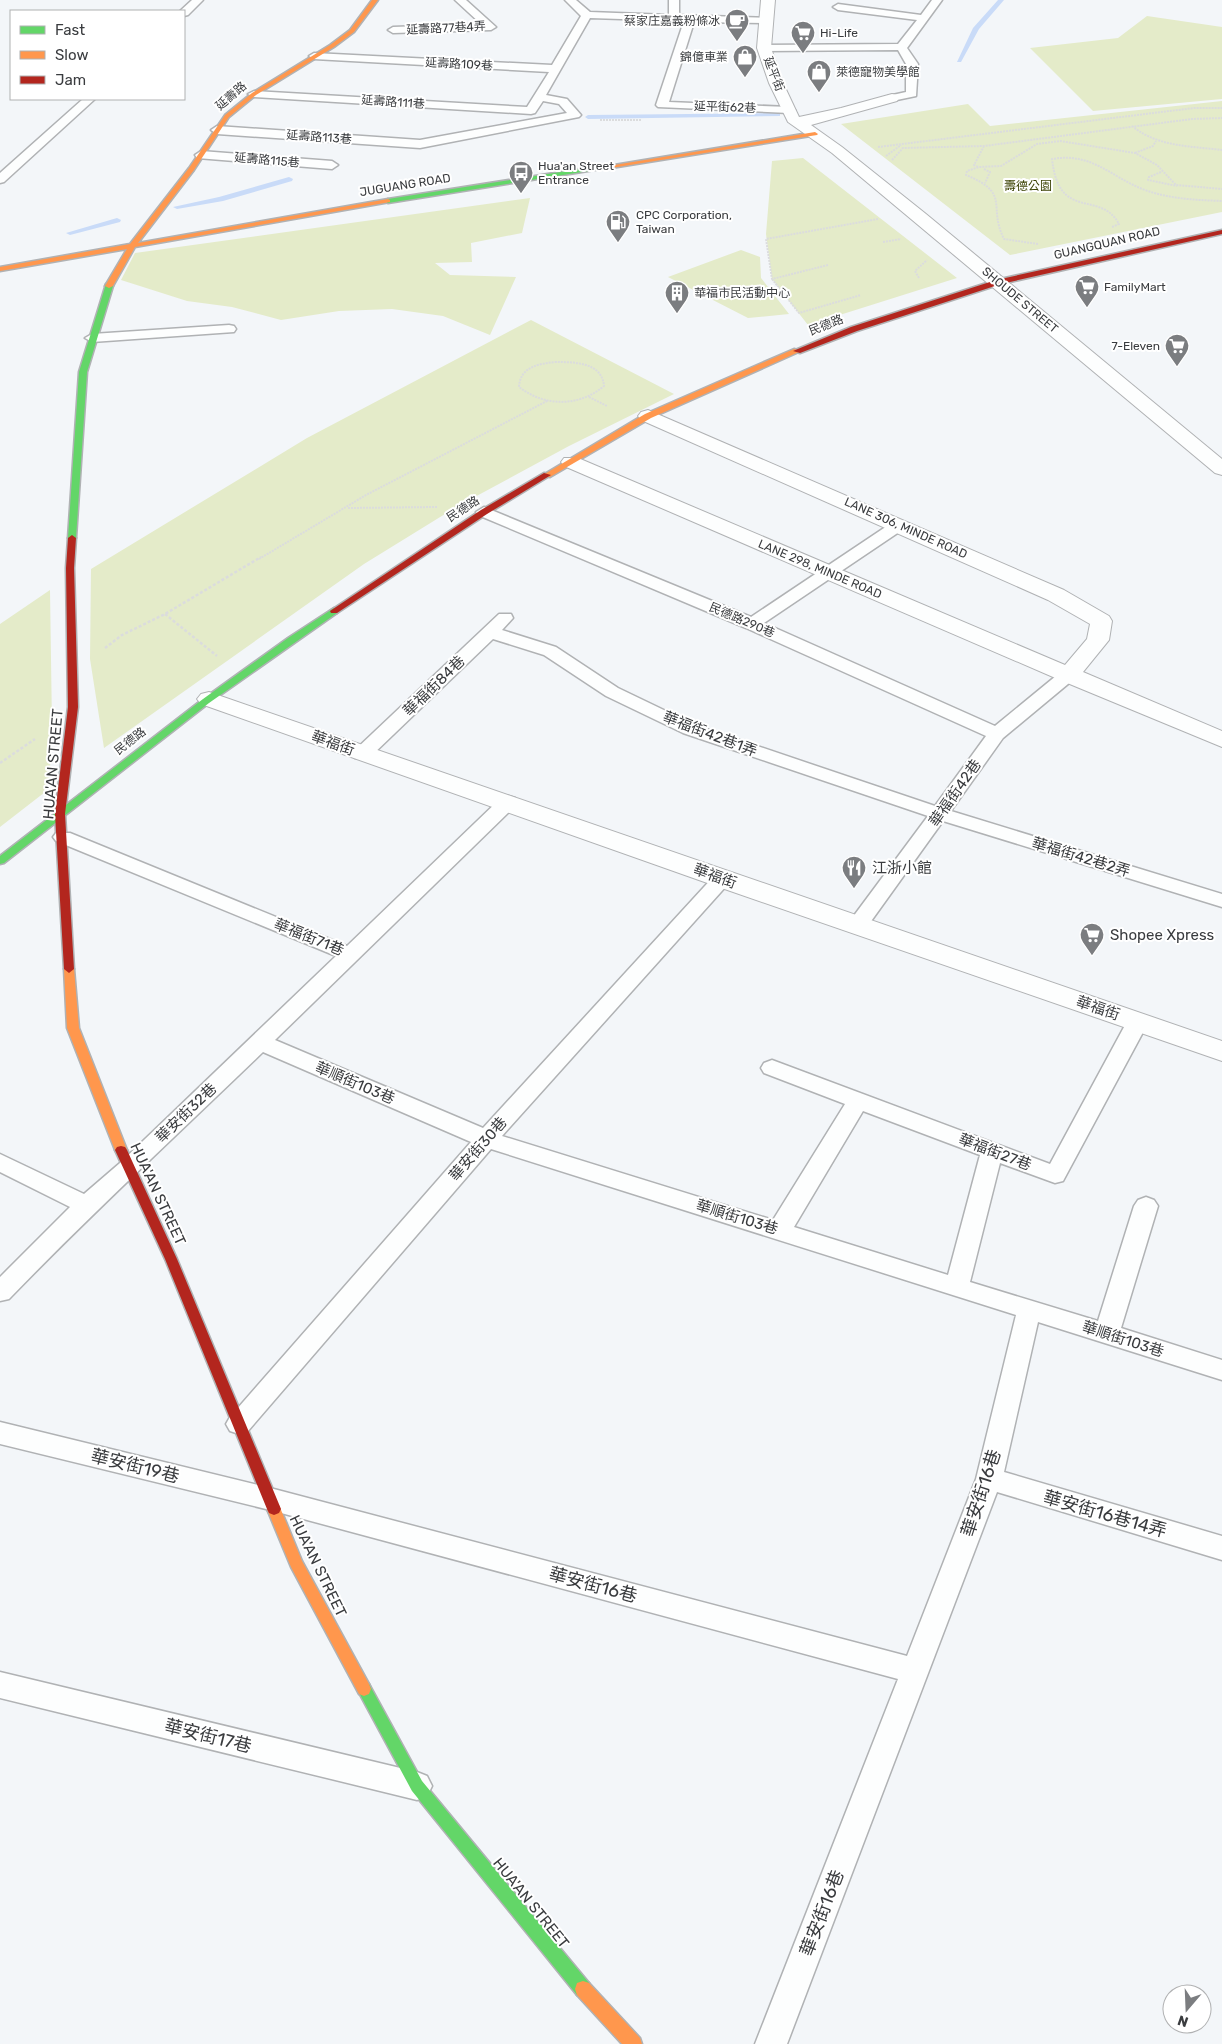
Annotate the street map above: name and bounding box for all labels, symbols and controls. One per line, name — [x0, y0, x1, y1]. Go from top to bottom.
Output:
cafe icon: 蔡家庄嘉義粉條冰 — [724, 8, 750, 42]
legend — [10, 10, 185, 100]
place label: 蔡家庄嘉義粉條冰 — [624, 14, 720, 28]
street label: 延壽路77巷4弄 — [406, 19, 486, 37]
supermarket icon: Hi-Life — [790, 20, 816, 54]
text: Fast — [55, 21, 85, 39]
place label: Hi-Life — [820, 26, 858, 40]
shop icon: 錦億車業 — [732, 44, 758, 78]
text: Slow — [55, 46, 88, 64]
place label: 錦億車業 — [680, 50, 728, 64]
street label: 延壽路109巷 — [425, 55, 493, 73]
street label: 延平街 — [761, 55, 787, 93]
shop icon: 萊德寵物美學館 — [806, 59, 832, 93]
place label: 萊德寵物美學館 — [836, 65, 920, 79]
text: Jam — [55, 71, 86, 89]
street label: 延壽路 — [213, 79, 249, 113]
street label: 延壽路111巷 — [361, 93, 425, 111]
street label: 延平街62巷 — [694, 99, 756, 115]
street label: 延壽路113巷 — [286, 128, 352, 146]
street label: 延壽路115巷 — [234, 150, 300, 170]
place label: Hua'an Street Entrance — [538, 159, 614, 187]
bus stop icon: Hua'an Street Entrance — [508, 160, 534, 194]
street label: JUGUANG ROAD — [358, 171, 452, 199]
park label: 壽德公園 — [1004, 179, 1052, 193]
place label: CPC Corporation, Taiwan — [636, 208, 732, 236]
fuel station icon: CPC Corporation, Taiwan — [605, 209, 631, 243]
street label: GUANGQUAN ROAD — [1052, 224, 1162, 262]
street label: SHOUDE STREET — [979, 264, 1061, 336]
supermarket icon: FamilyMart — [1074, 274, 1100, 308]
building icon: 華福市民活動中心 — [664, 280, 690, 314]
place label: FamilyMart — [1104, 280, 1166, 294]
place label: 華福市民活動中心 — [694, 286, 790, 300]
street label: 民德路 — [807, 312, 845, 338]
supermarket icon: 7-Eleven — [1164, 333, 1190, 367]
place label: 7-Eleven — [1111, 339, 1160, 353]
street label: 民德路 — [444, 493, 482, 525]
street label: LANE 306, MINDE ROAD — [842, 495, 970, 561]
street label: LANE 298, MINDE ROAD — [756, 537, 884, 601]
street label: 民德路290巷 — [707, 600, 777, 640]
street label: 華福街84巷 — [399, 652, 469, 720]
street label: HUA'AN STREET — [39, 708, 67, 820]
street label: 華福街42巷1弄 — [660, 708, 760, 760]
street label: 民德路 — [112, 724, 148, 758]
street label: 華福街 — [309, 727, 357, 759]
street label: 華福街42巷 — [925, 756, 985, 830]
street label: 華福街42巷2弄 — [1030, 833, 1132, 881]
restaurant icon: 江浙小館 — [841, 855, 867, 889]
place label: 江浙小館 — [872, 859, 932, 877]
street label: 華福街 — [691, 860, 739, 892]
street label: 華福街71巷 — [271, 915, 347, 959]
supermarket icon: Shopee Xpress — [1079, 922, 1105, 956]
place label: Shopee Xpress — [1110, 926, 1215, 944]
street label: 華福街 — [1074, 992, 1122, 1024]
street label: 華順街103巷 — [312, 1058, 398, 1108]
street label: 華安街32巷 — [152, 1079, 220, 1147]
street label: 華安街30巷 — [445, 1113, 511, 1185]
street label: 華福街27巷 — [956, 1130, 1034, 1174]
street label: HUA'AN STREET — [126, 1140, 190, 1248]
street label: 華順街103巷 — [694, 1196, 780, 1238]
street label: 華順街103巷 — [1080, 1317, 1166, 1361]
street label: 華安街19巷 — [88, 1444, 182, 1488]
street label: 華安街16巷 — [957, 1447, 1005, 1539]
street label: 華安街16巷14弄 — [1041, 1486, 1169, 1542]
street label: HUA'AN STREET — [286, 1512, 351, 1620]
street label: 華安街16巷 — [546, 1563, 640, 1607]
street label: 華安街17巷 — [162, 1715, 254, 1757]
street label: HUA'AN STREET — [489, 1854, 573, 1952]
street label: 華安街16巷 — [796, 1867, 848, 1959]
north arrow — [1162, 1984, 1212, 2034]
text: N — [1175, 2011, 1190, 2030]

